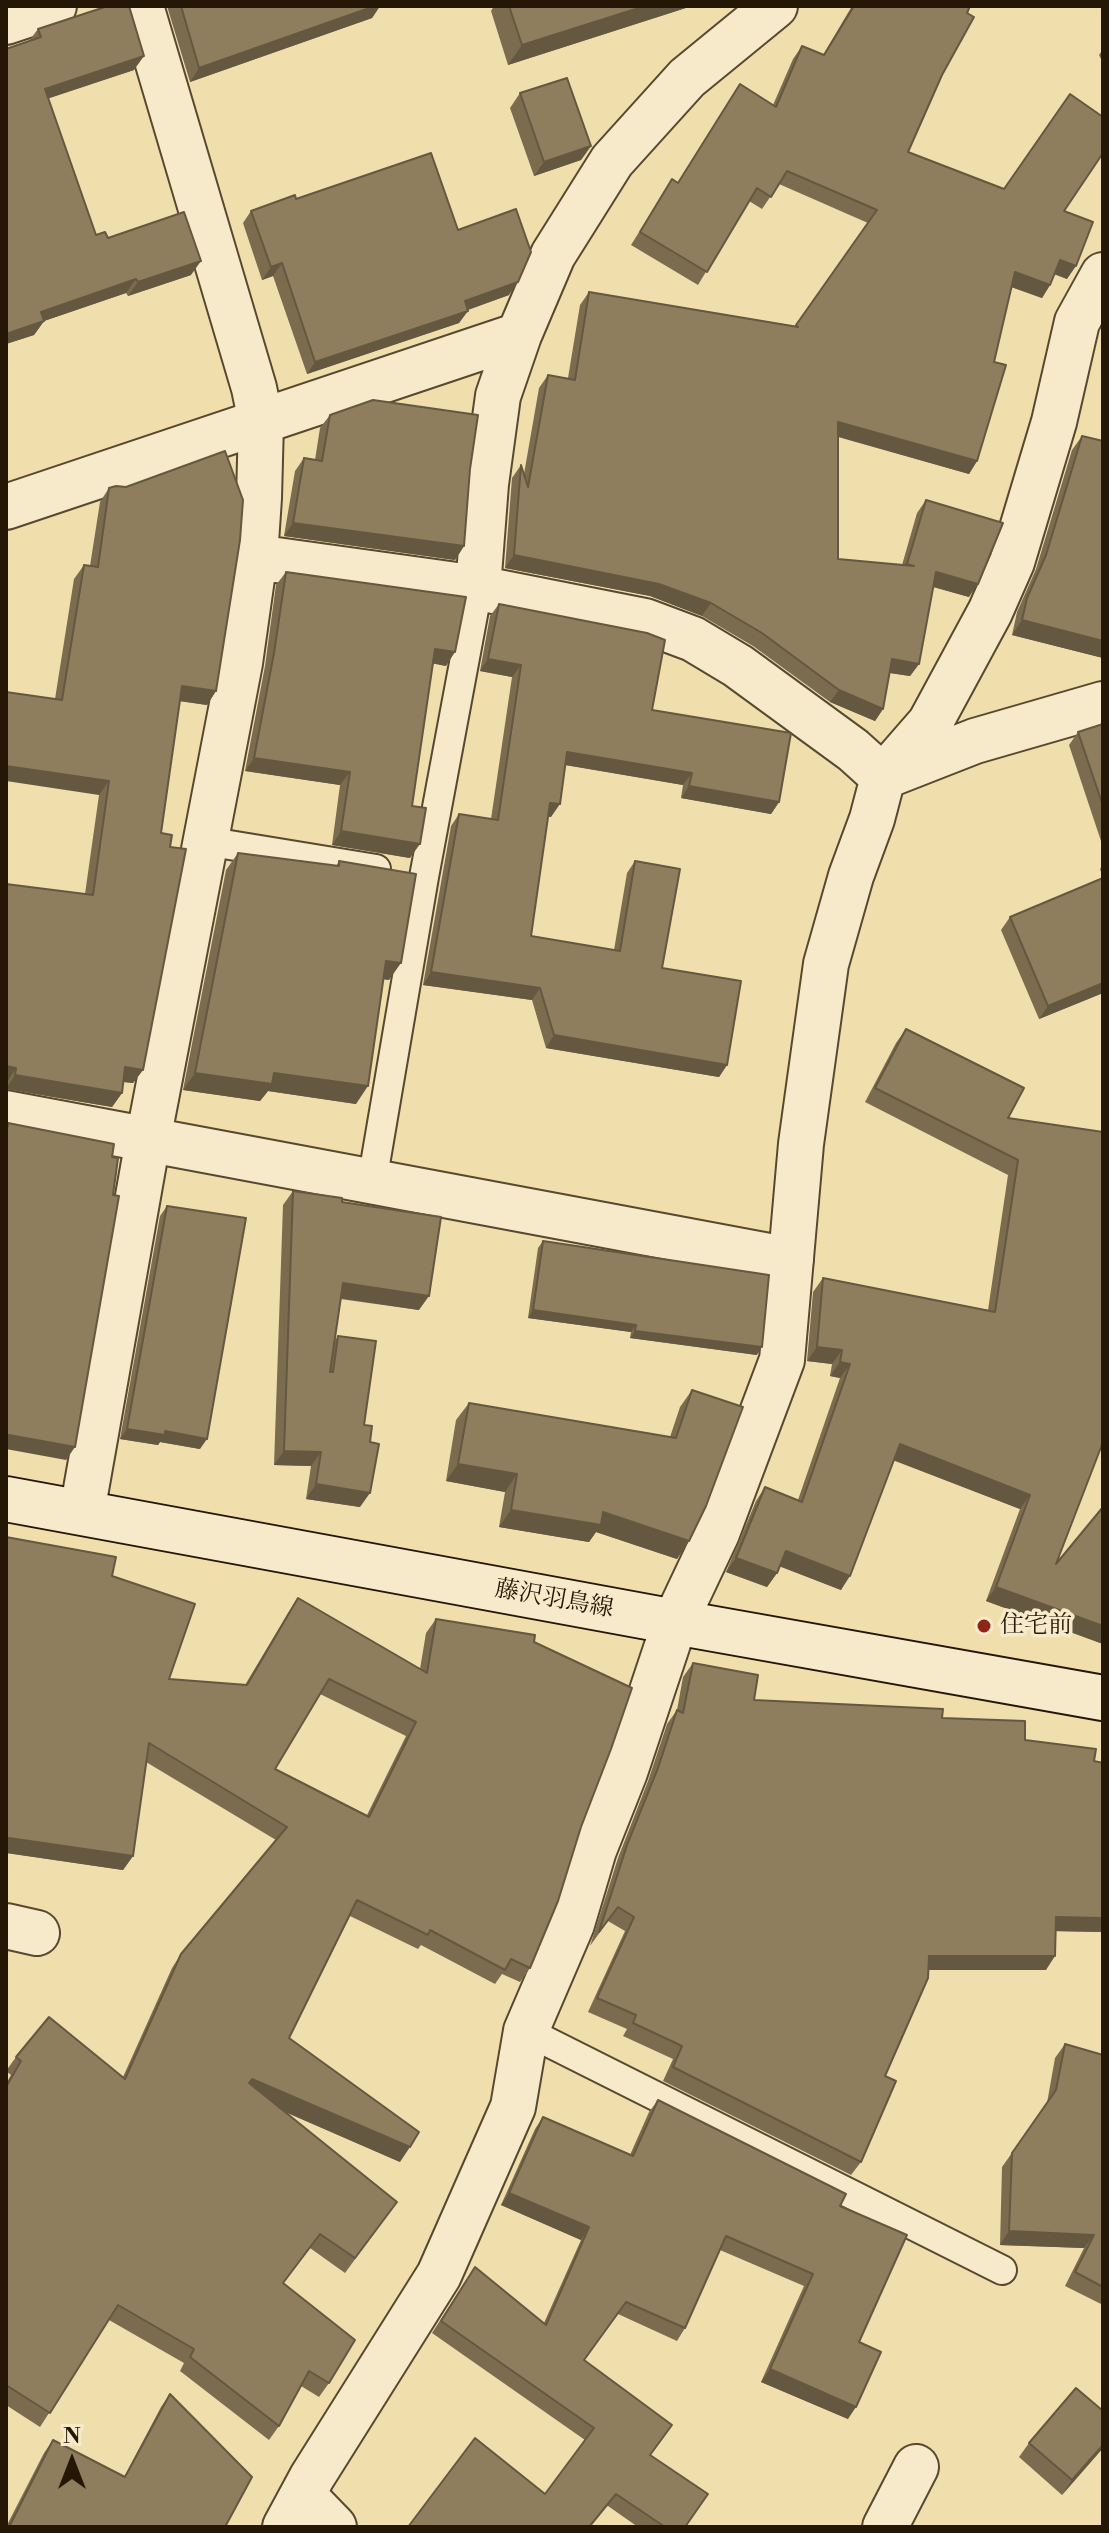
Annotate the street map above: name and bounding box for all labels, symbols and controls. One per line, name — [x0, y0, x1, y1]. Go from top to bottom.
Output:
street label: 藤沢羽鳥線 — [492, 1575, 616, 1625]
place label: 住宅前 — [1000, 1612, 1072, 1640]
marker: 住宅前 — [975, 1617, 993, 1635]
north arrow — [32, 2421, 112, 2501]
text: N — [63, 2423, 81, 2450]

